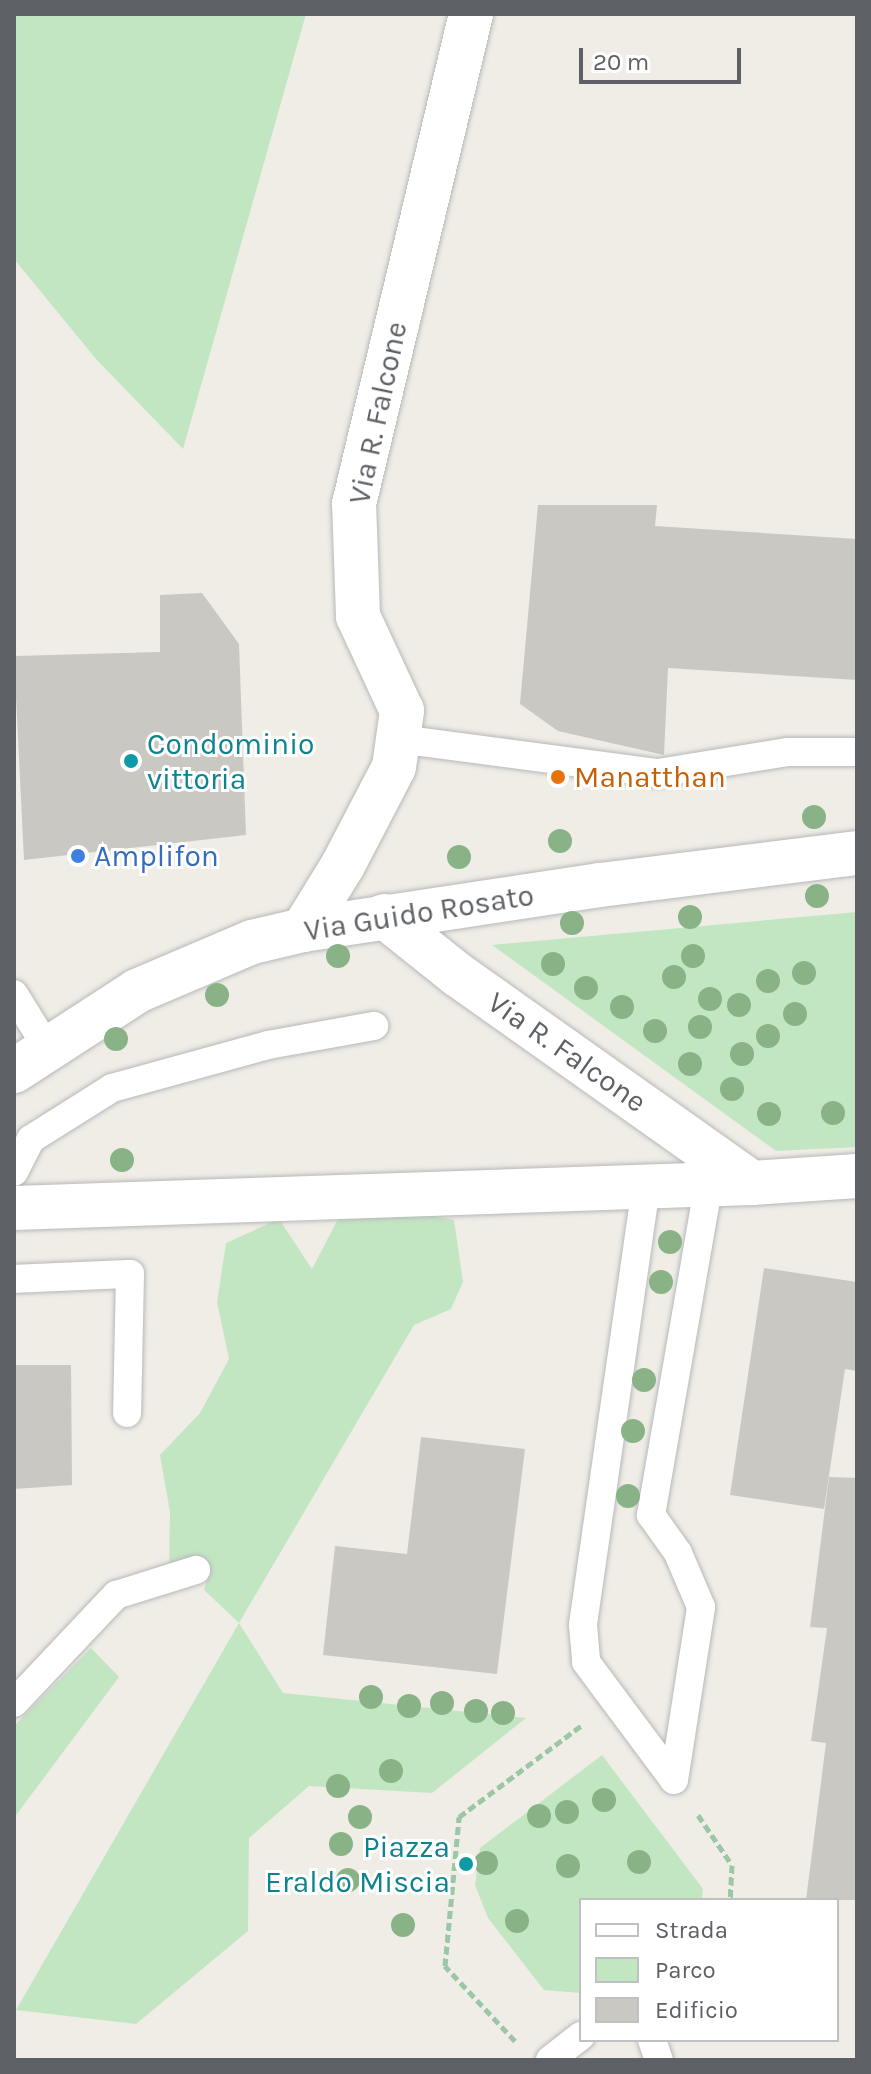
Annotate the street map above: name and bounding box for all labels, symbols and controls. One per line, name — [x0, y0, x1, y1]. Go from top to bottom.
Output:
scale bar — [583, 32, 745, 82]
text: 20 m — [593, 48, 649, 76]
street label: Via R. Falcone — [341, 318, 415, 508]
place label: Condominio vittoria — [147, 726, 315, 796]
marker: Condominio vittoria — [122, 752, 140, 770]
place label: Manatthan — [574, 759, 726, 795]
marker: Manatthan — [549, 768, 567, 786]
place label: Amplifon — [94, 838, 219, 874]
marker: Amplifon — [69, 847, 87, 865]
street label: Via Guido Rosato — [302, 877, 536, 949]
street label: Via R. Falcone — [481, 984, 653, 1120]
place label: Piazza Eraldo Miscia — [265, 1829, 450, 1900]
marker: Piazza Eraldo Miscia — [457, 1855, 475, 1873]
legend — [579, 1898, 839, 2042]
text: Strada — [655, 1916, 728, 1944]
text: Parco — [655, 1956, 716, 1984]
text: Edificio — [655, 1996, 738, 2024]

